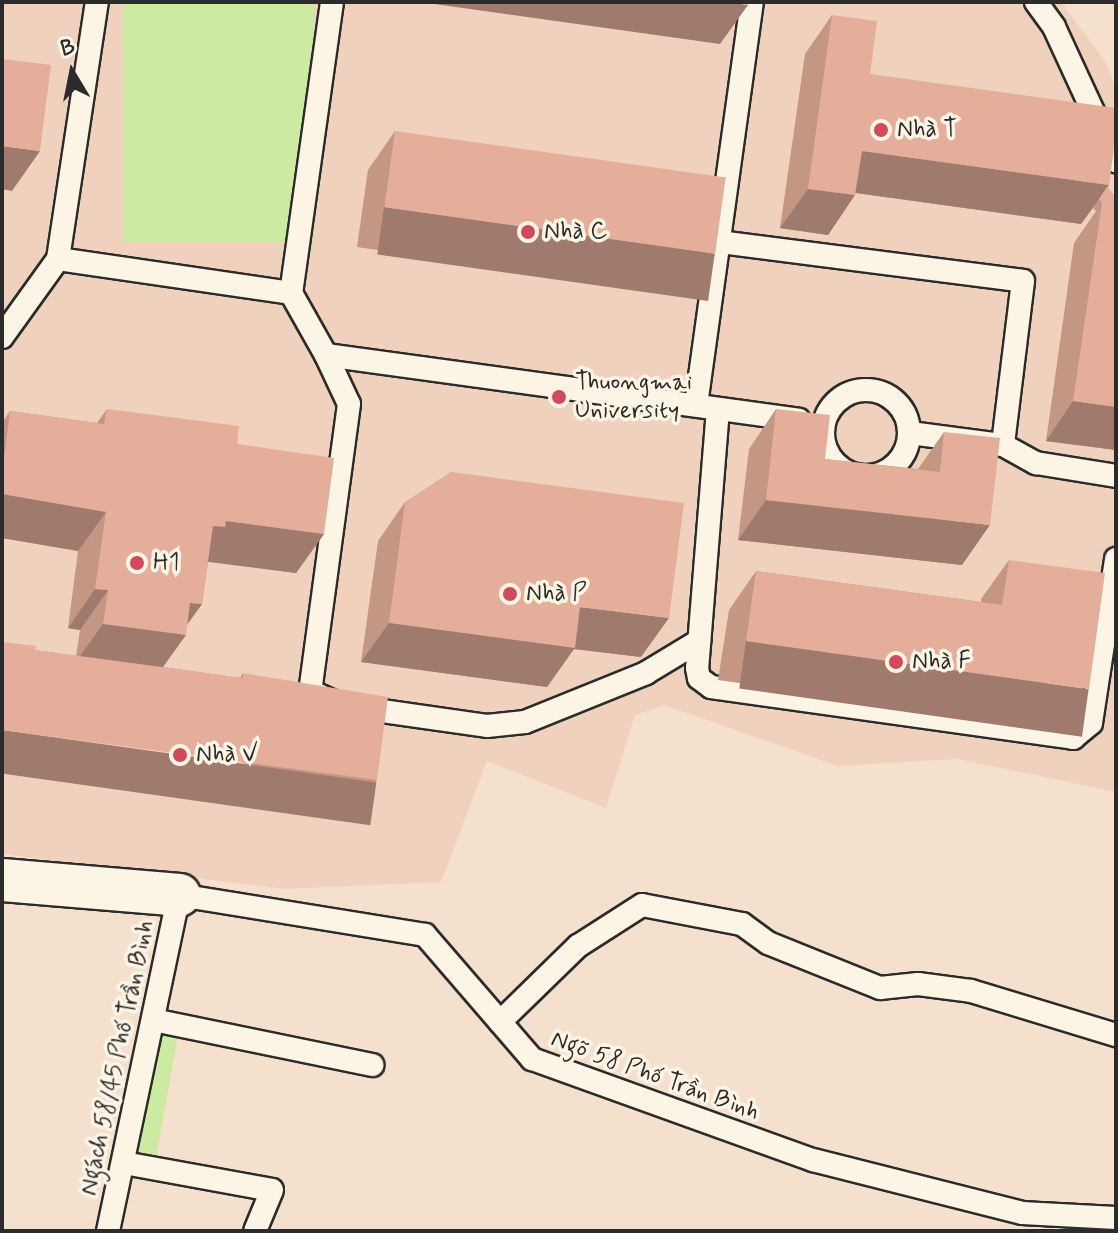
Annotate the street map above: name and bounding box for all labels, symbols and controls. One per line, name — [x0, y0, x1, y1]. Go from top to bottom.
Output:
north arrow — [32, 32, 112, 112]
text: B — [59, 33, 77, 63]
place label: Nhà T — [897, 116, 957, 144]
marker: Nhà T — [872, 121, 890, 139]
place label: Nhà C — [544, 218, 607, 246]
marker: Nhà C — [519, 223, 537, 241]
place label: Thuongmai University — [575, 369, 692, 425]
marker: Thuongmai University — [550, 388, 568, 406]
place label: H1 — [153, 549, 179, 577]
marker: H1 — [128, 554, 146, 572]
place label: Nhà P — [526, 580, 587, 608]
marker: Nhà P — [501, 585, 519, 603]
place label: Nhà F — [912, 648, 971, 676]
marker: Nhà F — [887, 653, 905, 671]
place label: Nhà V — [196, 741, 258, 769]
marker: Nhà V — [171, 746, 189, 764]
street label: Ngách 58/45 Phố Trần Bình — [75, 918, 161, 1198]
street label: Ngõ 58 Phố Trần Bình — [547, 1025, 763, 1127]

